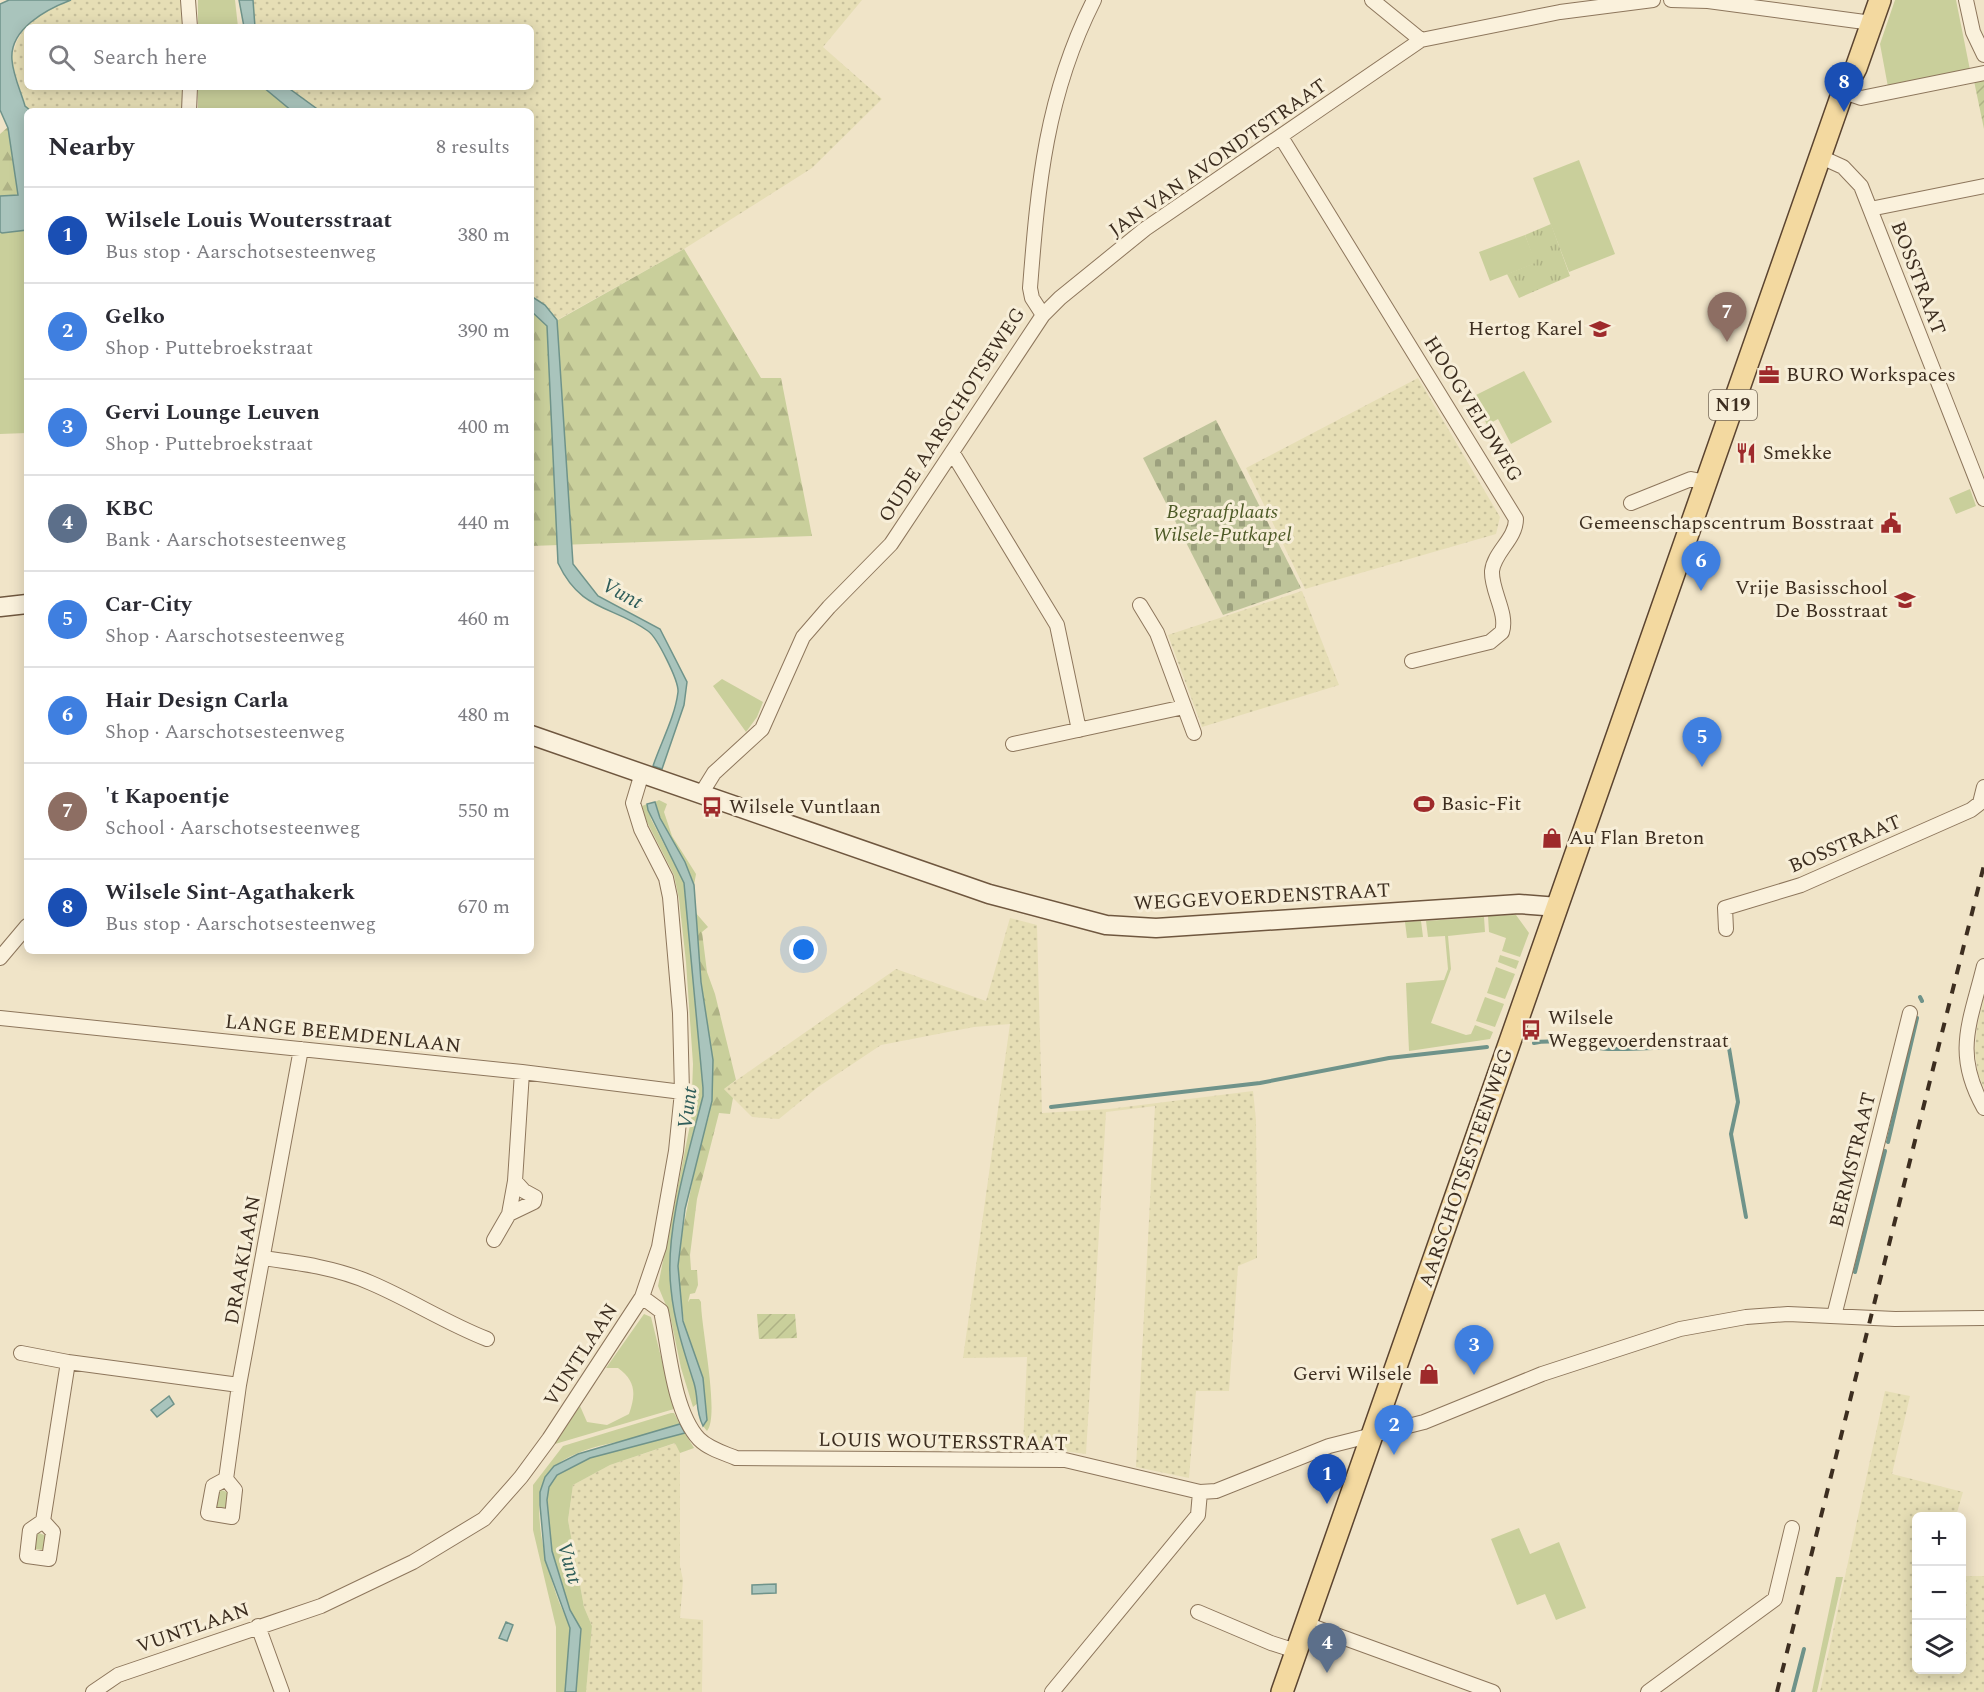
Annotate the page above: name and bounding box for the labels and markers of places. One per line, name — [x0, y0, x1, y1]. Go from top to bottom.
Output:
pin: 8 — [1824, 63, 1864, 112]
pin: 7 — [1708, 292, 1746, 342]
place label: Hertog Karel — [1468, 314, 1583, 344]
school or university icon: Hertog Karel — [1588, 317, 1612, 341]
place label: BURO Workspaces — [1786, 360, 1956, 390]
office icon: BURO Workspaces — [1757, 363, 1781, 387]
place label: Smekke — [1763, 438, 1832, 468]
restaurant icon: Smekke — [1734, 441, 1758, 465]
place label: Gemeenschapscentrum Bosstraat — [1579, 508, 1874, 538]
public building icon: Gemeenschapscentrum Bosstraat — [1879, 511, 1903, 535]
pin: 6 — [1682, 542, 1720, 591]
place label: Vrije Basisschool De Bosstraat — [1735, 573, 1888, 626]
school or university icon: Vrije Basisschool De Bosstraat — [1893, 588, 1917, 612]
pin: 5 — [1682, 718, 1722, 767]
place label: Basic-Fit — [1441, 789, 1521, 819]
place label: Wilsele Vuntlaan — [729, 792, 881, 822]
sports icon: Basic-Fit — [1412, 792, 1436, 816]
bus stop icon: Wilsele Vuntlaan — [700, 795, 724, 819]
place label: Au Flan Breton — [1569, 823, 1704, 853]
shop icon: Au Flan Breton — [1540, 826, 1564, 850]
place label: Wilsele Weggevoerdenstraat — [1548, 1003, 1729, 1056]
bus stop icon: Wilsele Weggevoerdenstraat — [1519, 1018, 1543, 1042]
pin: 3 — [1454, 1326, 1494, 1375]
place label: Gervi Wilsele — [1293, 1359, 1412, 1389]
shop icon: Gervi Wilsele — [1417, 1362, 1441, 1386]
pin: 2 — [1374, 1406, 1414, 1455]
pin: 1 — [1308, 1454, 1346, 1504]
pin: 4 — [1308, 1624, 1346, 1673]

